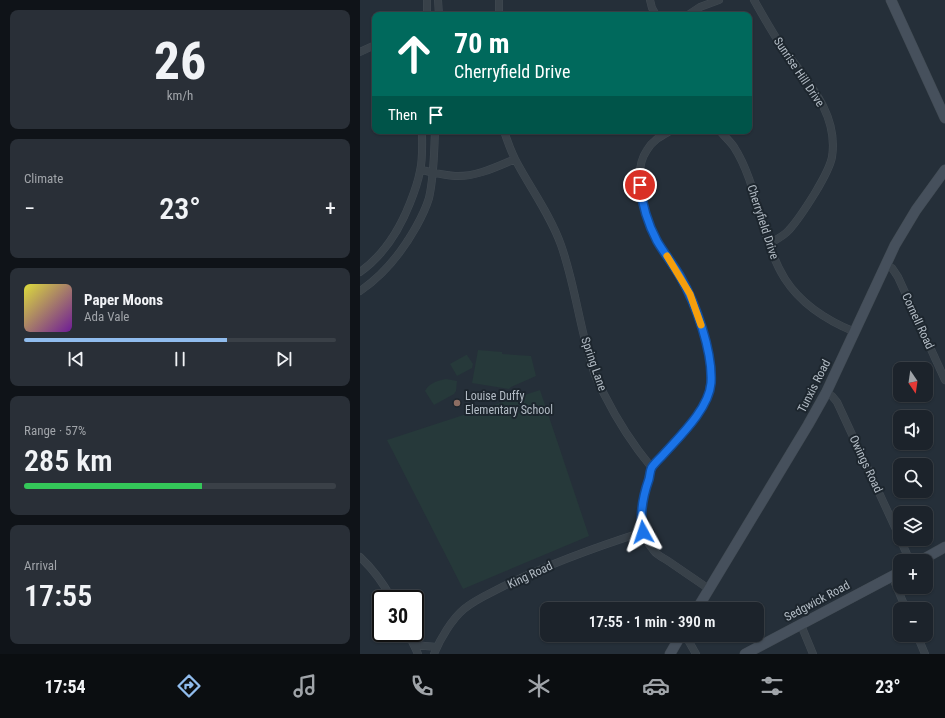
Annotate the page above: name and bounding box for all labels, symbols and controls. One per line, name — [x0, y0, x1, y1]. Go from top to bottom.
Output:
text: 70 m — [454, 27, 510, 60]
icon: ahead — [388, 28, 440, 80]
text: 26 — [154, 31, 206, 92]
street label: Sunrise Hill Drive — [771, 35, 828, 110]
text: Cherryfield Drive — [454, 61, 570, 82]
text: km/h — [167, 88, 193, 103]
icon: arrive — [425, 104, 447, 126]
text: Then — [388, 106, 417, 124]
pin — [623, 168, 657, 202]
text: Climate — [24, 171, 63, 186]
icon: arrive — [629, 174, 651, 196]
street label: Cherryfield Drive — [744, 183, 782, 261]
text: 23° — [159, 191, 201, 226]
text: − — [24, 196, 35, 221]
text: + — [325, 196, 336, 221]
text: Paper Moons — [84, 291, 163, 309]
street label: Cornell Road — [899, 291, 937, 351]
text: Ada Vale — [84, 309, 129, 324]
street label: Spring Lane — [578, 335, 610, 393]
icon: previous — [65, 348, 87, 370]
icon: pause — [169, 348, 191, 370]
icon: next — [273, 348, 295, 370]
street label: Tunxis Road — [795, 357, 833, 415]
north arrow — [893, 362, 933, 402]
map controls — [893, 362, 933, 642]
place label: Louise Duffy Elementary School — [465, 389, 553, 417]
marker: Louise Duffy Elementary School — [452, 398, 462, 408]
button: sound — [893, 410, 933, 450]
text: Range · 57% — [24, 423, 86, 438]
street label: Owings Road — [847, 433, 885, 495]
text: 285 km — [24, 443, 113, 478]
button: search — [893, 458, 933, 498]
button: layers — [893, 506, 933, 546]
position arrow — [622, 511, 664, 553]
button: + — [893, 554, 933, 594]
text: Arrival — [24, 558, 57, 573]
street label: King Road — [505, 559, 555, 591]
text: 17:55 — [24, 578, 92, 613]
street label: Sedgwick Road — [782, 578, 852, 624]
speed limit sign: 30 — [372, 590, 424, 642]
button: − — [893, 602, 933, 642]
text: 17:55 · 1 min · 390 m — [589, 613, 715, 631]
icon: directions — [175, 672, 203, 700]
icon: music — [291, 672, 319, 700]
icon: phone — [408, 672, 436, 700]
icon: climate — [525, 672, 553, 700]
icon: car — [642, 672, 670, 700]
icon: filters — [758, 672, 786, 700]
text: 17:54 — [44, 676, 86, 697]
text: 23° — [875, 676, 900, 697]

